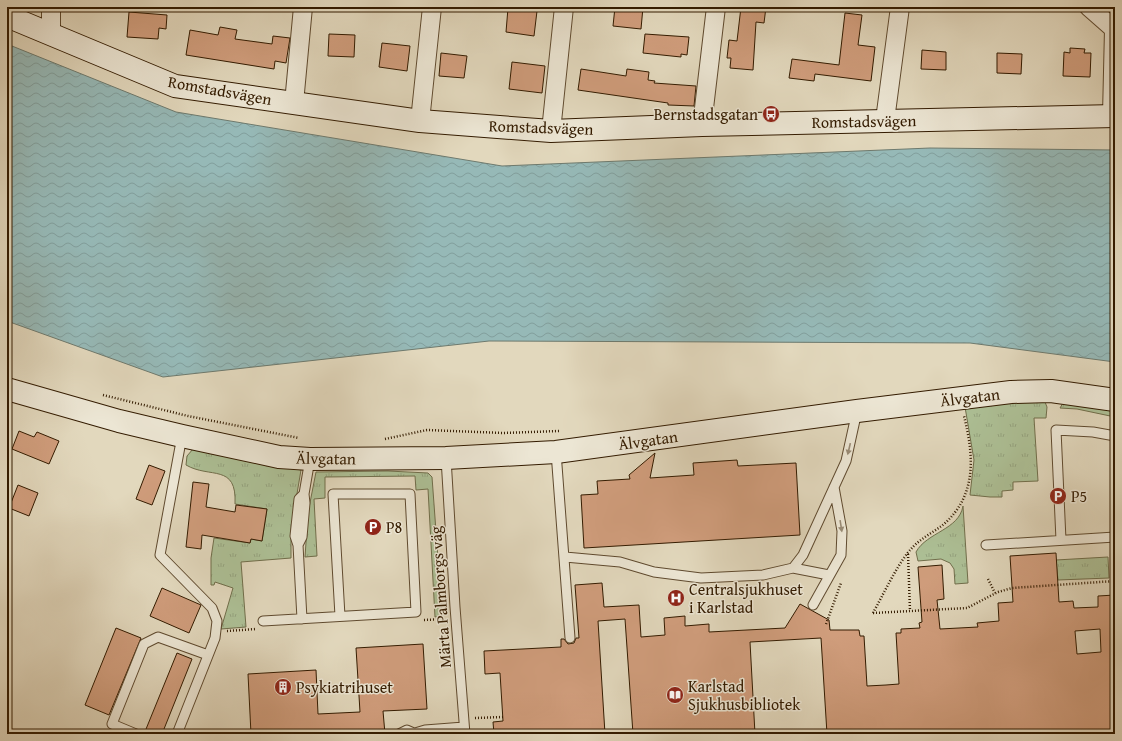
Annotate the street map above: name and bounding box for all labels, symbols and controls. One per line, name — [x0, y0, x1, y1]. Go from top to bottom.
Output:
street label: Romstadsvägen — [166, 69, 274, 111]
place label: Bernstadsgatan — [654, 102, 758, 126]
bus stop icon: Bernstadsgatan — [761, 104, 781, 124]
street label: Romstadsvägen — [811, 108, 917, 134]
street label: Romstadsvägen — [488, 113, 594, 141]
street label: Älvgatan — [939, 381, 1001, 413]
street label: Älvgatan — [617, 424, 679, 456]
one-way arrow — [846, 443, 852, 455]
street label: Älvgatan — [296, 445, 356, 471]
place label: P5 — [1071, 484, 1087, 508]
parking icon: P5 — [1048, 486, 1068, 506]
place label: P8 — [386, 515, 403, 539]
parking icon: P8 — [363, 517, 383, 537]
one-way arrow — [838, 520, 844, 532]
street label: Märta Palmborgs väg — [423, 525, 457, 669]
place label: Centralsjukhuset i Karlstad — [689, 577, 803, 619]
hospital icon: Centralsjukhuset i Karlstad — [666, 588, 686, 608]
place label: Karlstad Sjukhusbibliotek — [688, 674, 801, 716]
place label: Psykiatrihuset — [296, 675, 393, 699]
building icon: Psykiatrihuset — [273, 677, 293, 697]
library icon: Karlstad Sjukhusbibliotek — [665, 685, 685, 705]

